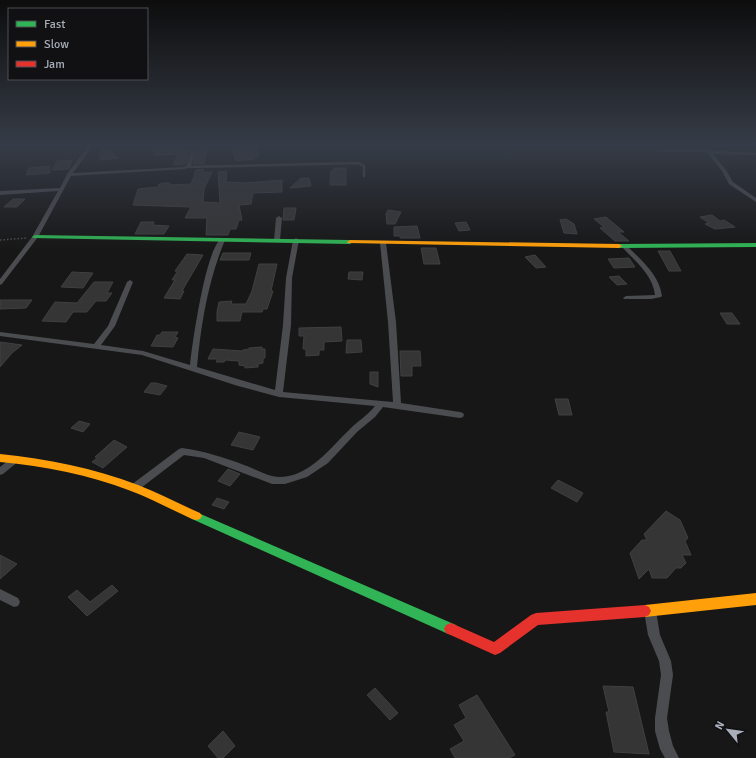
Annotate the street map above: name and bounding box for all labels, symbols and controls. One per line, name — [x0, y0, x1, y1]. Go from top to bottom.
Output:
legend — [8, 8, 148, 80]
text: Fast — [44, 17, 65, 32]
text: Slow — [44, 37, 69, 52]
text: Jam — [44, 57, 65, 72]
north arrow — [708, 710, 748, 750]
text: N — [712, 719, 727, 732]

